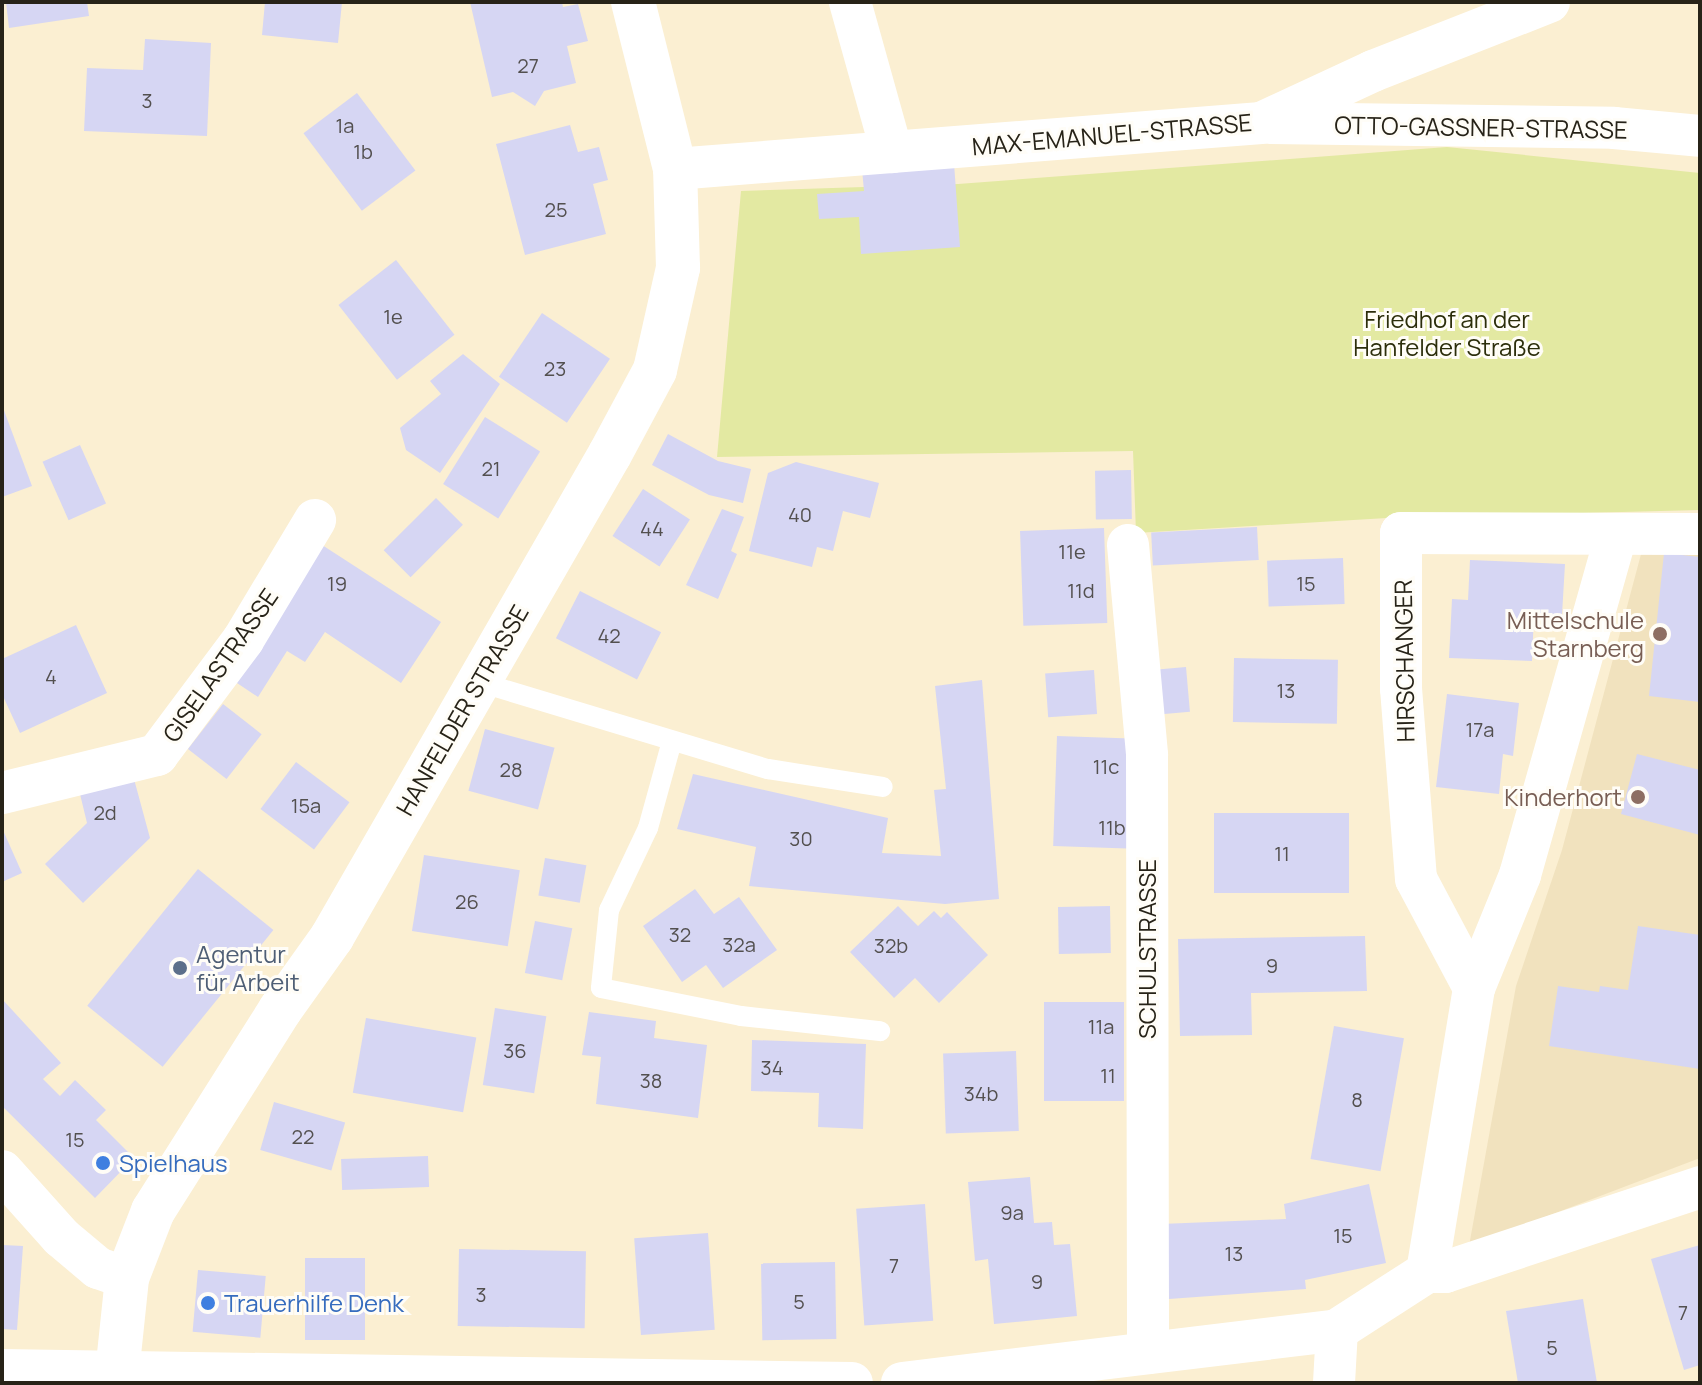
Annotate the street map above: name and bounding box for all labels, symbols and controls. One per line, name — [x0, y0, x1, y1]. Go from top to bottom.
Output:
house number: 27 — [517, 53, 539, 77]
house number: 3 — [141, 88, 153, 112]
street label: MAX-EMANUEL-STRASSE — [971, 107, 1253, 161]
street label: OTTO-GASSNER-STRASSE — [1334, 110, 1628, 144]
house number: 1a — [336, 113, 354, 137]
house number: 1b — [353, 139, 373, 163]
house number: 25 — [545, 197, 567, 221]
house number: 1e — [383, 304, 403, 328]
park label: Friedhof an der Hanfelder Straße — [1353, 305, 1541, 361]
house number: 23 — [544, 356, 566, 380]
house number: 21 — [481, 456, 501, 480]
house number: 40 — [788, 502, 812, 526]
house number: 44 — [640, 516, 664, 540]
house number: 11e — [1058, 539, 1086, 563]
house number: 19 — [327, 571, 347, 595]
house number: 15 — [1296, 571, 1316, 595]
house number: 11d — [1067, 578, 1095, 602]
street label: HIRSCHANGER — [1388, 579, 1420, 743]
street label: GISELASTRASSE — [156, 583, 284, 747]
street label: HANFELDER STRASSE — [390, 600, 534, 820]
place label: Mittelschule Starnberg — [1507, 606, 1644, 662]
house number: 42 — [597, 623, 621, 647]
marker: Mittelschule Starnberg — [1651, 625, 1669, 643]
house number: 4 — [45, 664, 57, 688]
house number: 13 — [1277, 678, 1295, 702]
house number: 17a — [1466, 717, 1494, 741]
house number: 11c — [1093, 754, 1119, 778]
house number: 28 — [499, 757, 523, 781]
place label: Kinderhort — [1504, 783, 1622, 811]
marker: Kinderhort — [1629, 788, 1647, 806]
house number: 15a — [291, 793, 321, 817]
house number: 2d — [93, 800, 117, 824]
house number: 11b — [1098, 815, 1126, 839]
house number: 30 — [789, 826, 813, 850]
house number: 11 — [1274, 841, 1290, 865]
street label: SCHULSTRASSE — [1133, 859, 1161, 1039]
house number: 26 — [455, 889, 479, 913]
house number: 32 — [669, 922, 691, 946]
house number: 32a — [722, 932, 756, 956]
house number: 32b — [874, 933, 908, 957]
place label: Agentur für Arbeit — [196, 940, 300, 996]
house number: 9 — [1266, 953, 1278, 977]
marker: Agentur für Arbeit — [171, 959, 189, 977]
house number: 11a — [1088, 1014, 1114, 1038]
house number: 36 — [503, 1038, 527, 1062]
house number: 34 — [761, 1055, 783, 1079]
house number: 11 — [1100, 1063, 1116, 1087]
house number: 38 — [640, 1068, 662, 1092]
house number: 34b — [964, 1081, 998, 1105]
house number: 8 — [1351, 1087, 1363, 1111]
house number: 22 — [292, 1124, 314, 1148]
house number: 15 — [65, 1127, 85, 1151]
place label: Spielhaus — [119, 1149, 228, 1177]
marker: Spielhaus — [94, 1154, 112, 1172]
house number: 9a — [1000, 1200, 1024, 1224]
house number: 15 — [1333, 1223, 1353, 1247]
house number: 13 — [1225, 1241, 1243, 1265]
house number: 7 — [889, 1253, 899, 1277]
house number: 9 — [1031, 1269, 1043, 1293]
house number: 3 — [475, 1282, 487, 1306]
place label: Trauerhilfe Denk — [224, 1289, 404, 1317]
house number: 5 — [793, 1289, 805, 1313]
marker: Trauerhilfe Denk — [199, 1294, 217, 1312]
house number: 7 — [1678, 1300, 1688, 1324]
house number: 5 — [1546, 1335, 1558, 1359]

